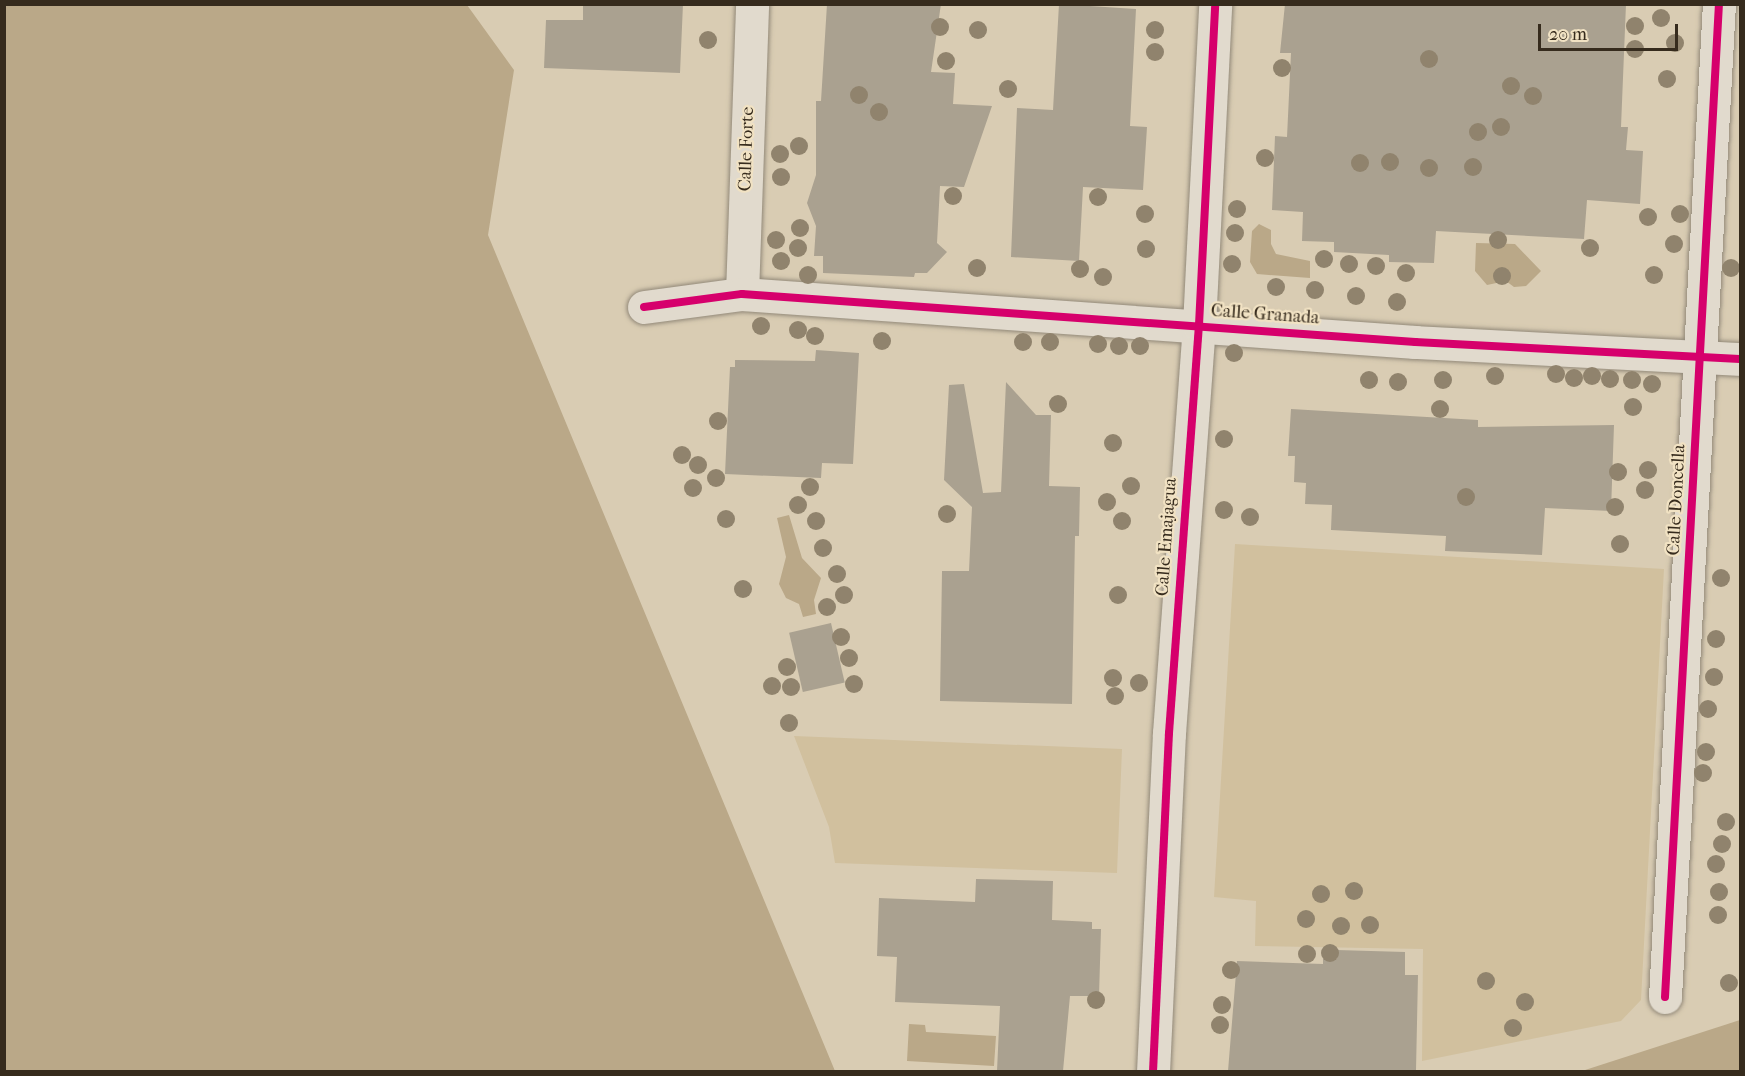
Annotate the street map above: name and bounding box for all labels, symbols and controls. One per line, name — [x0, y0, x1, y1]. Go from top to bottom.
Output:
scale bar — [1541, 12, 1680, 50]
text: 20 m — [1549, 24, 1587, 45]
street label: Calle Forte — [735, 106, 759, 192]
street label: Calle Granada — [1210, 300, 1320, 330]
street label: Calle Doncella — [1663, 444, 1691, 556]
street label: Calle Emajagua — [1152, 477, 1182, 597]

